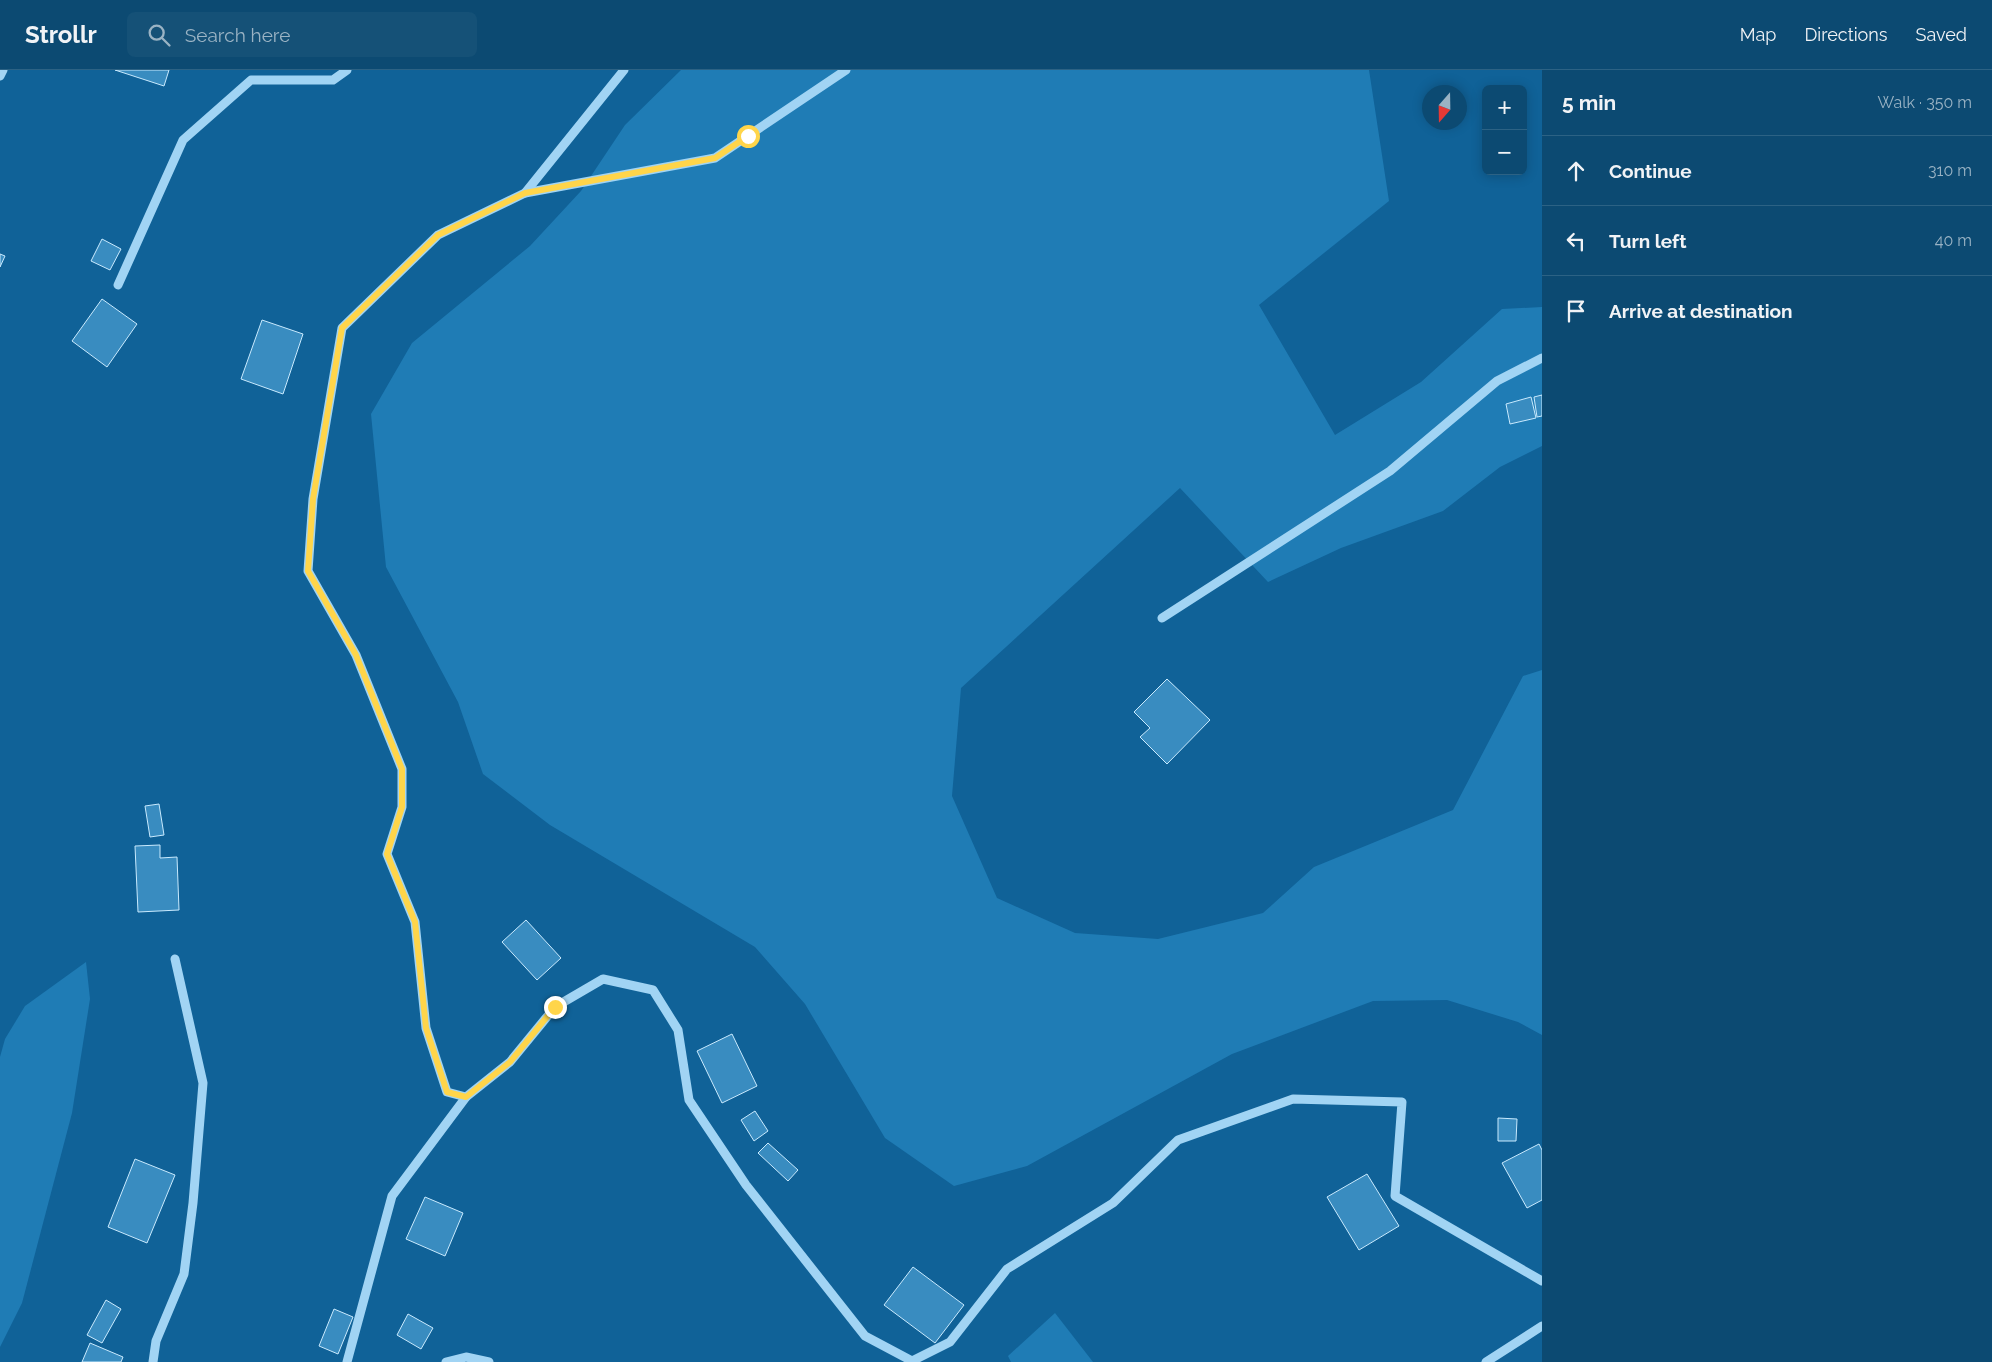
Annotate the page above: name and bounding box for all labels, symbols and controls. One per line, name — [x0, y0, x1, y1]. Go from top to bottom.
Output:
search box — [127, 12, 477, 57]
text: Strollr — [25, 20, 97, 49]
icon: search — [145, 21, 173, 49]
text: Search here — [185, 24, 290, 46]
text: Map — [1740, 24, 1776, 45]
text: Directions — [1804, 24, 1888, 45]
text: Saved — [1916, 24, 1967, 45]
north arrow — [1422, 85, 1467, 130]
map controls — [1482, 85, 1527, 175]
button: + — [1482, 85, 1527, 130]
text: 5 min — [1562, 90, 1616, 115]
text: Walk · 350 m — [1878, 93, 1972, 112]
route start — [737, 125, 760, 148]
button: − — [1482, 130, 1527, 175]
icon: ahead — [1562, 157, 1590, 185]
text: Continue — [1609, 160, 1692, 182]
text: 310 m — [1928, 161, 1972, 180]
icon: left — [1562, 227, 1590, 255]
text: Turn left — [1609, 230, 1686, 252]
text: 40 m — [1935, 231, 1972, 250]
icon: arrive — [1562, 297, 1590, 325]
text: Arrive at destination — [1609, 300, 1793, 322]
route end — [544, 996, 567, 1019]

